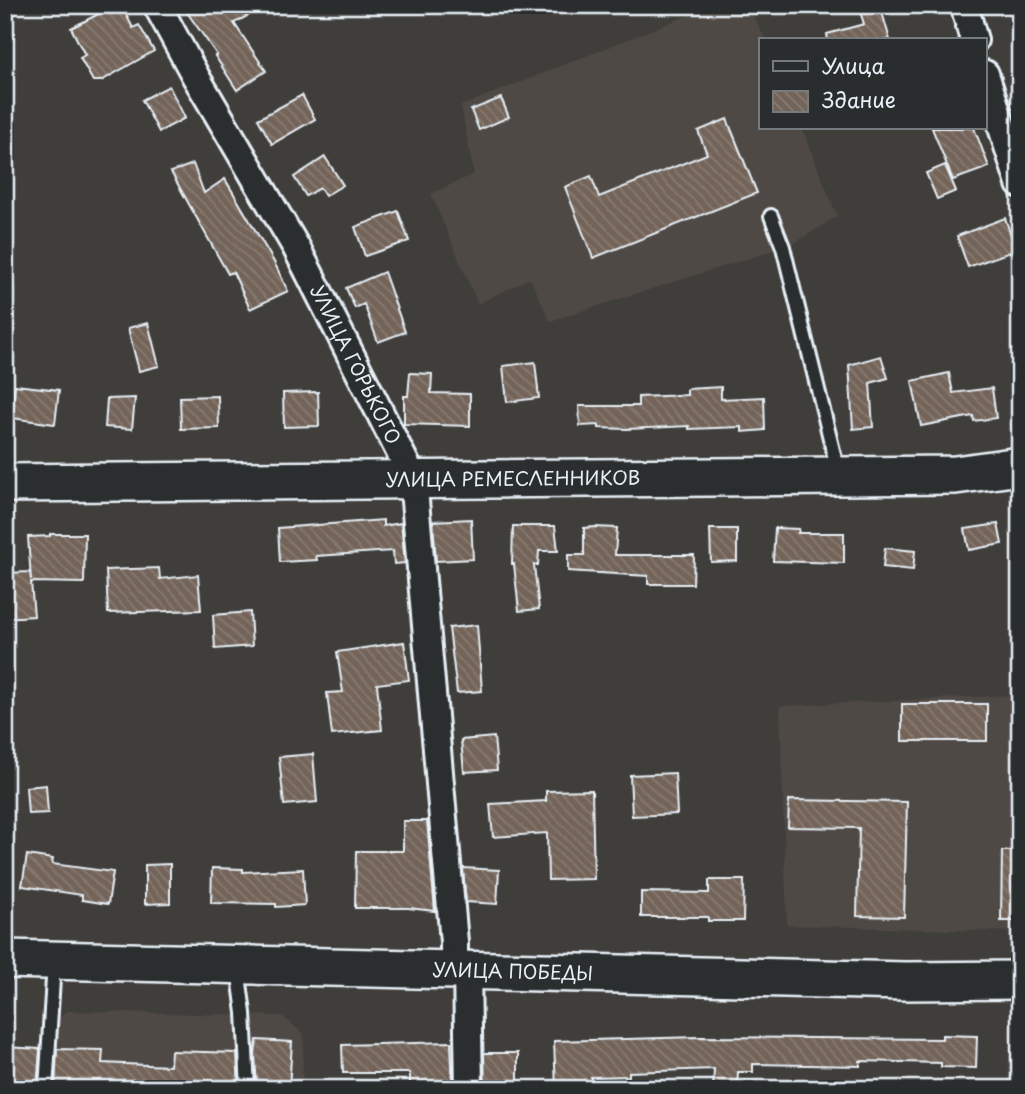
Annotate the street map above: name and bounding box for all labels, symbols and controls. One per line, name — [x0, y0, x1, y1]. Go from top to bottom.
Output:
legend — [759, 38, 986, 130]
text: Улица — [822, 49, 885, 81]
text: Здание — [822, 83, 896, 115]
street label: УЛИЦА ГОРЬКОГО — [304, 280, 409, 449]
street label: УЛИЦА РЕМЕСЛЕННИКОВ — [386, 463, 640, 493]
street label: УЛИЦА ПОБЕДЫ — [432, 954, 593, 986]

